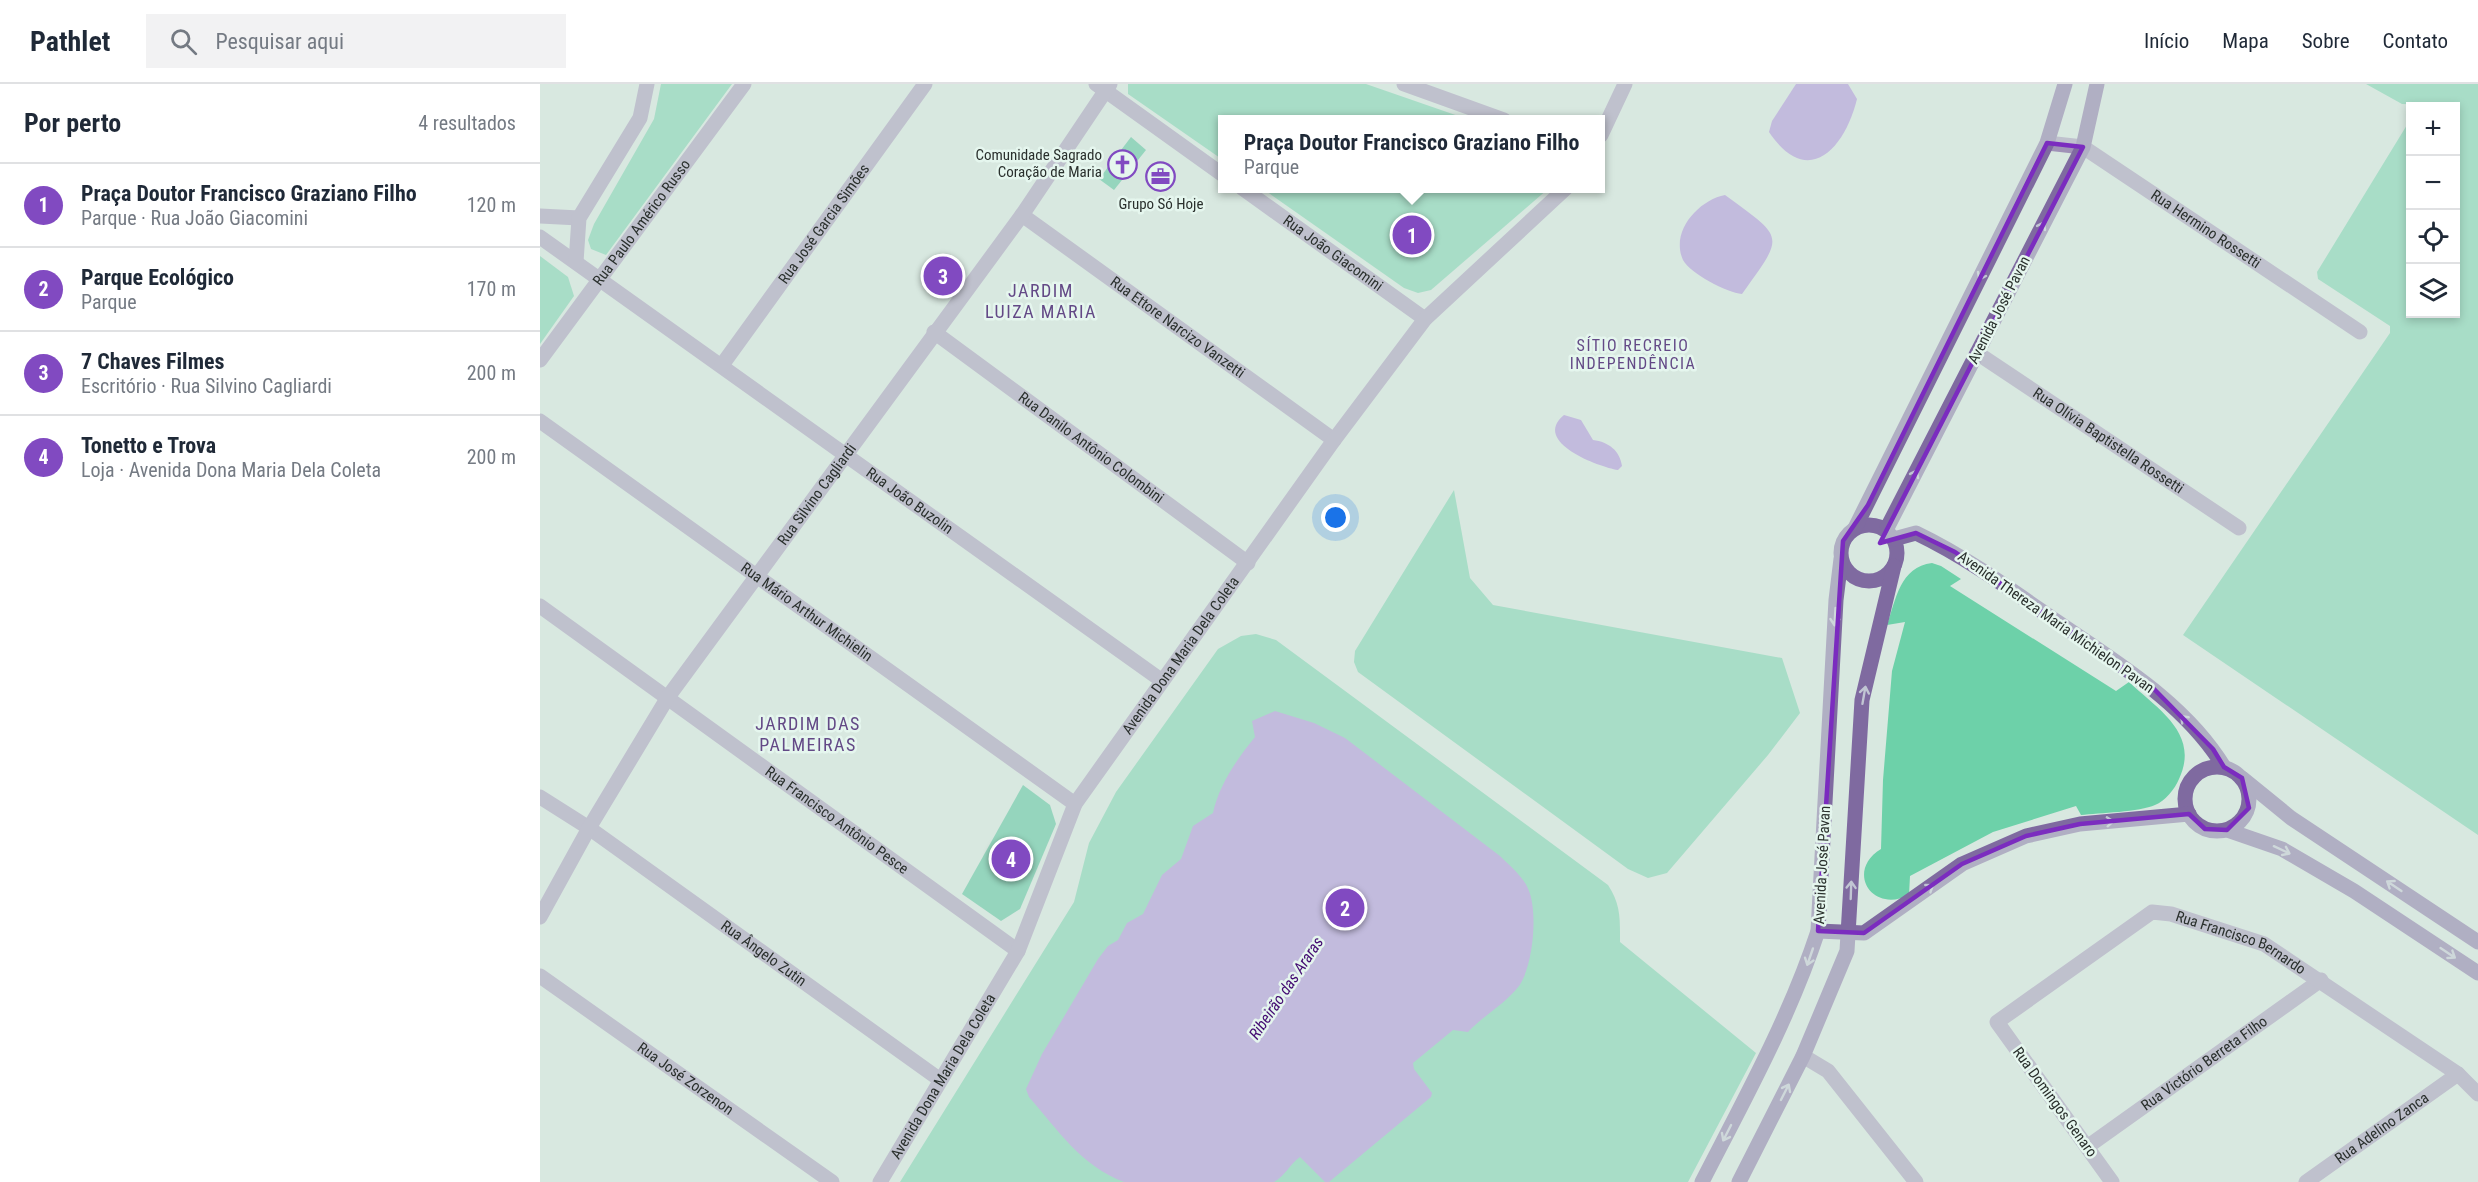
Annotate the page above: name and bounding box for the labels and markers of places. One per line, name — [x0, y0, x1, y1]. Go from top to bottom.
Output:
place label: Comunidade Sagrado Coração de Maria — [975, 146, 1102, 181]
church icon: Comunidade Sagrado Coração de Maria — [1107, 148, 1139, 180]
office icon: Grupo Só Hoje — [1145, 161, 1177, 193]
place label: Grupo Só Hoje — [1118, 195, 1204, 213]
pin: 1 — [1392, 212, 1432, 258]
pin: 3 — [924, 254, 962, 298]
pin: 4 — [992, 836, 1030, 882]
pin: 2 — [1326, 886, 1364, 930]

